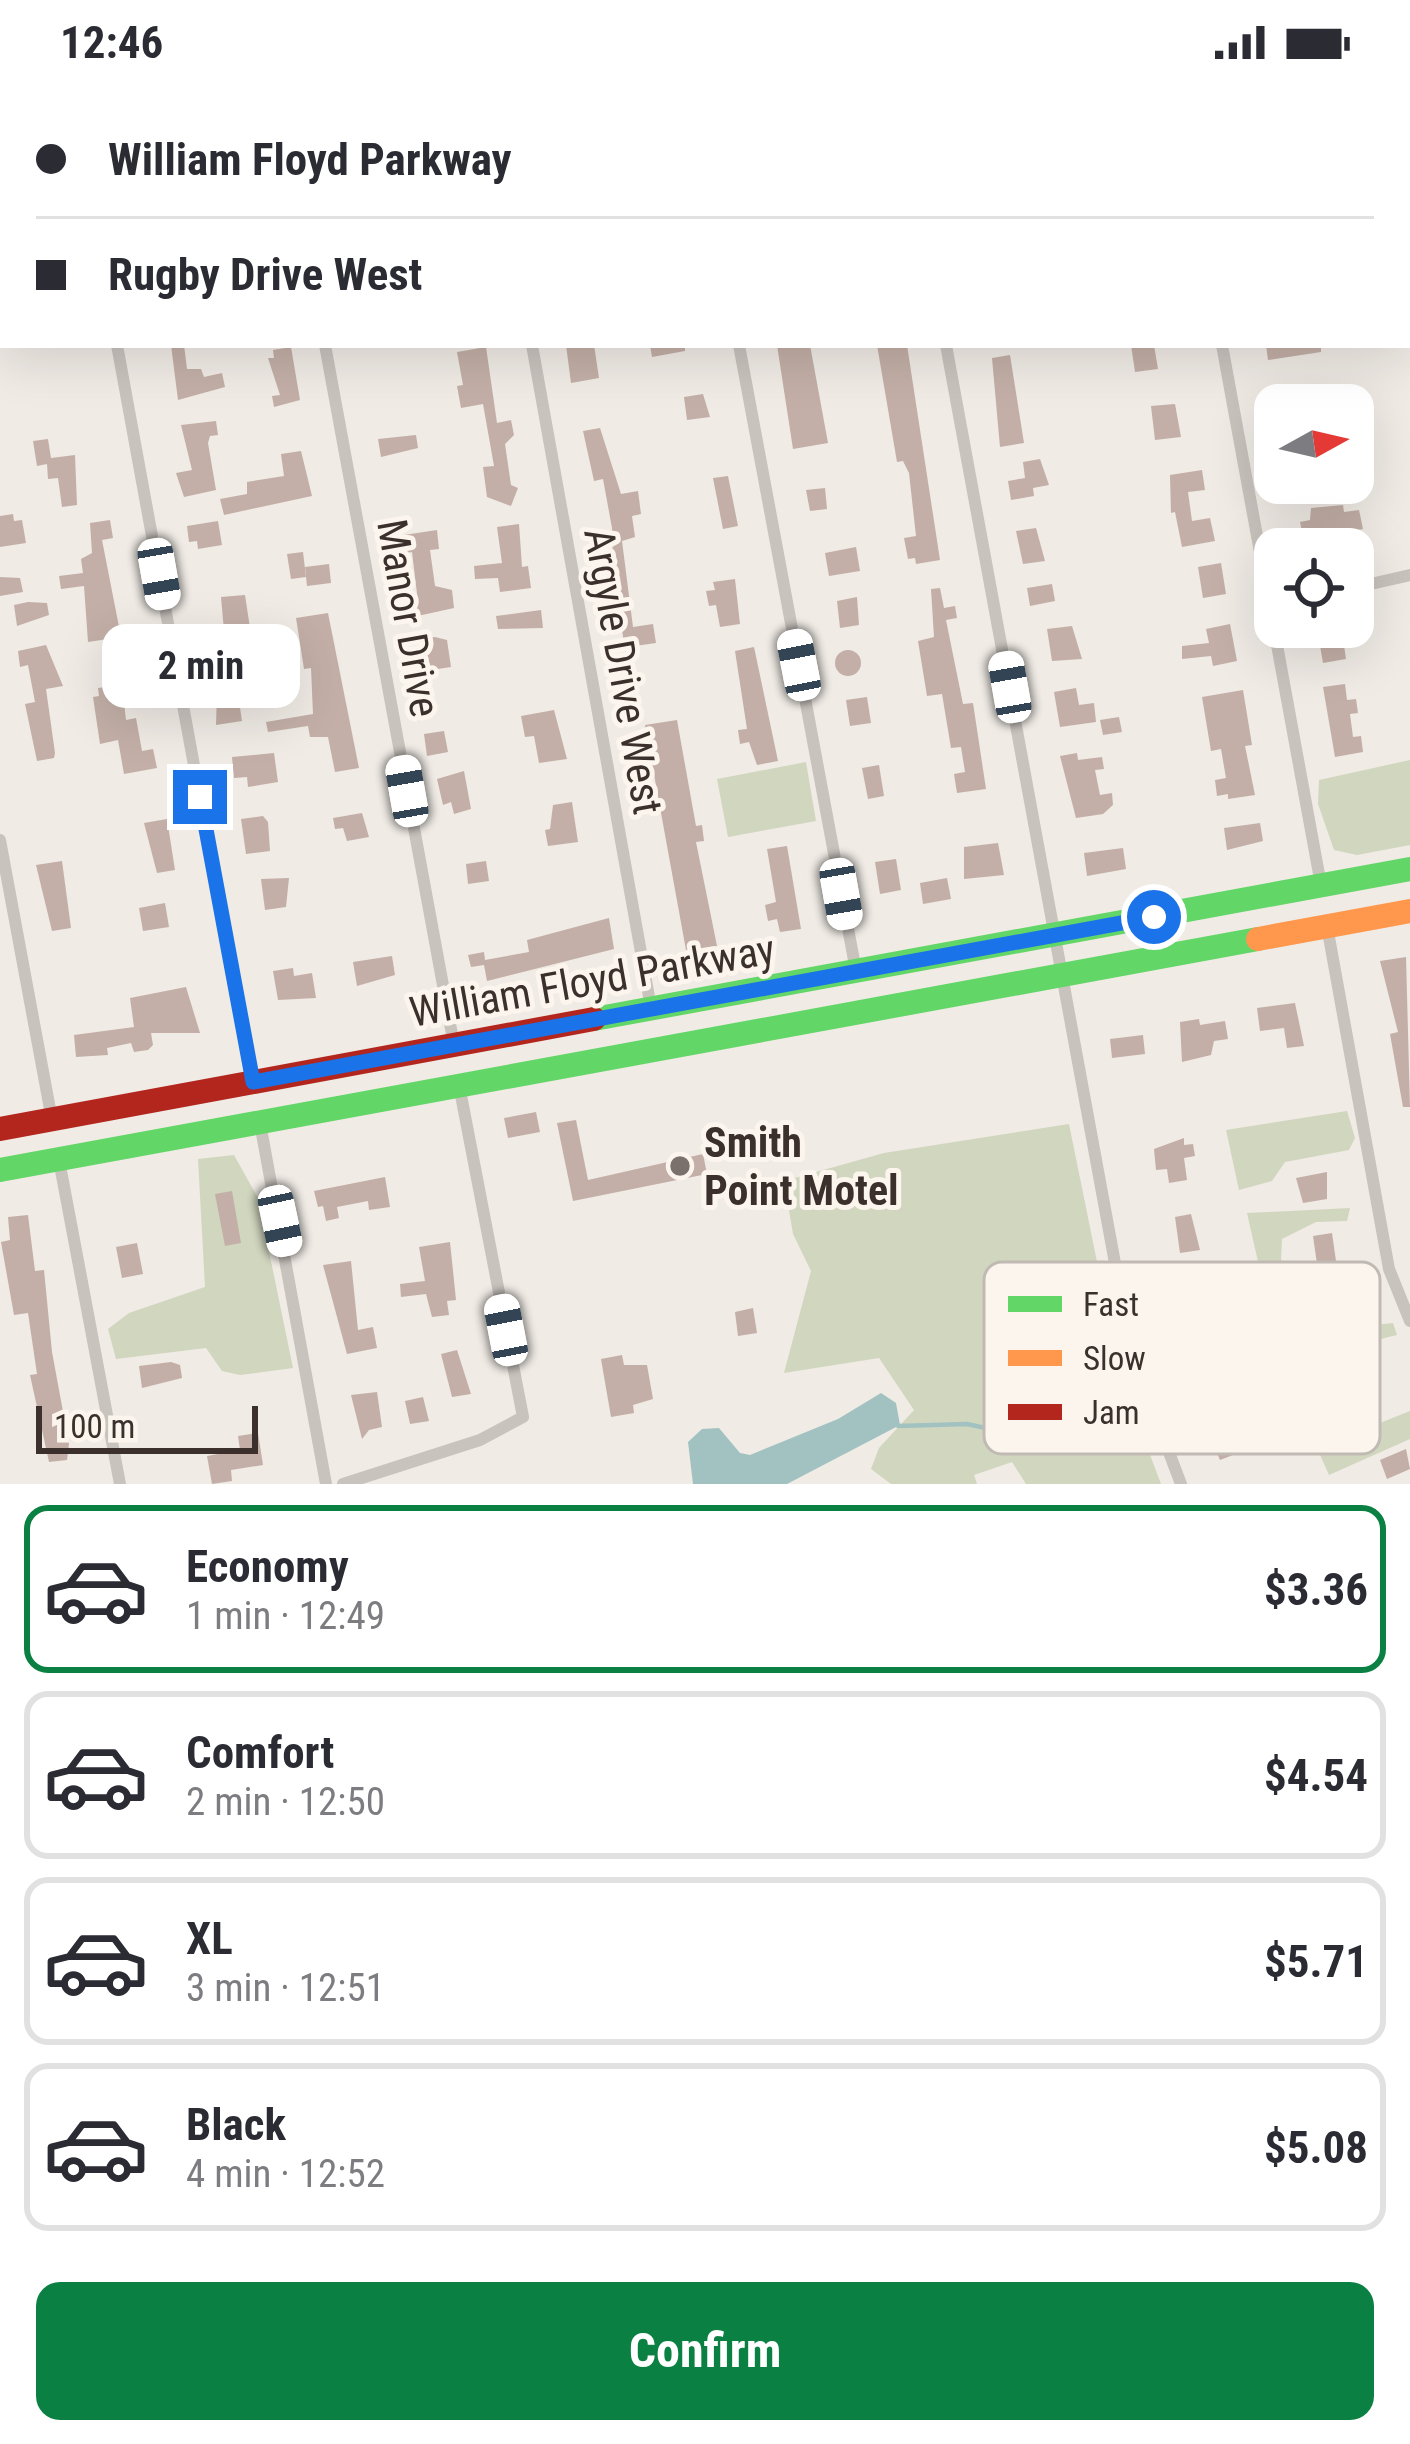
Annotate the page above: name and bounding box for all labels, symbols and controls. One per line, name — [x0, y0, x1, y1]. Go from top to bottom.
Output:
text: 12:46 — [60, 16, 163, 69]
text: William Floyd Parkway — [108, 133, 512, 186]
text: Rugby Drive West — [108, 248, 422, 301]
north arrow — [1254, 384, 1374, 504]
map controls — [1254, 384, 1374, 648]
street label: Manor Drive — [367, 516, 450, 721]
street label: Argyle Drive West — [574, 524, 673, 818]
button: locate — [1254, 528, 1374, 648]
car — [135, 535, 183, 613]
callout: 2 min — [101, 623, 299, 707]
car — [774, 626, 824, 704]
text: 2 min — [158, 643, 244, 689]
car — [986, 648, 1034, 726]
car — [383, 752, 431, 830]
route end — [173, 770, 227, 824]
car — [817, 855, 865, 933]
route start — [1127, 890, 1181, 944]
street label: William Floyd Parkway — [406, 924, 778, 1037]
place label: Smith Point Motel — [704, 1118, 899, 1215]
marker: Smith Point Motel — [667, 1153, 693, 1179]
car — [255, 1182, 305, 1260]
legend — [984, 1262, 1380, 1454]
text: Fast — [1083, 1285, 1139, 1324]
car — [481, 1291, 531, 1369]
text: Slow — [1083, 1339, 1146, 1378]
text: Jam — [1083, 1393, 1140, 1432]
scale bar — [36, 1400, 258, 1453]
text: 100 m — [54, 1407, 135, 1446]
icon: car — [42, 1535, 150, 1643]
text: Economy — [186, 1540, 349, 1593]
text: $3.36 — [1264, 1563, 1368, 1616]
text: 1 min · 12:49 — [186, 1593, 385, 1639]
icon: car — [42, 1721, 150, 1829]
text: Comfort — [186, 1726, 334, 1779]
text: $4.54 — [1264, 1749, 1368, 1802]
text: 2 min · 12:50 — [186, 1779, 385, 1825]
icon: car — [42, 1907, 150, 2015]
text: XL — [186, 1912, 233, 1965]
text: $5.71 — [1264, 1935, 1368, 1988]
text: 3 min · 12:51 — [186, 1965, 385, 2011]
icon: car — [42, 2093, 150, 2201]
text: Black — [186, 2098, 286, 2151]
text: $5.08 — [1264, 2121, 1368, 2174]
text: 4 min · 12:52 — [186, 2151, 385, 2197]
button: Confirm — [36, 2282, 1374, 2420]

